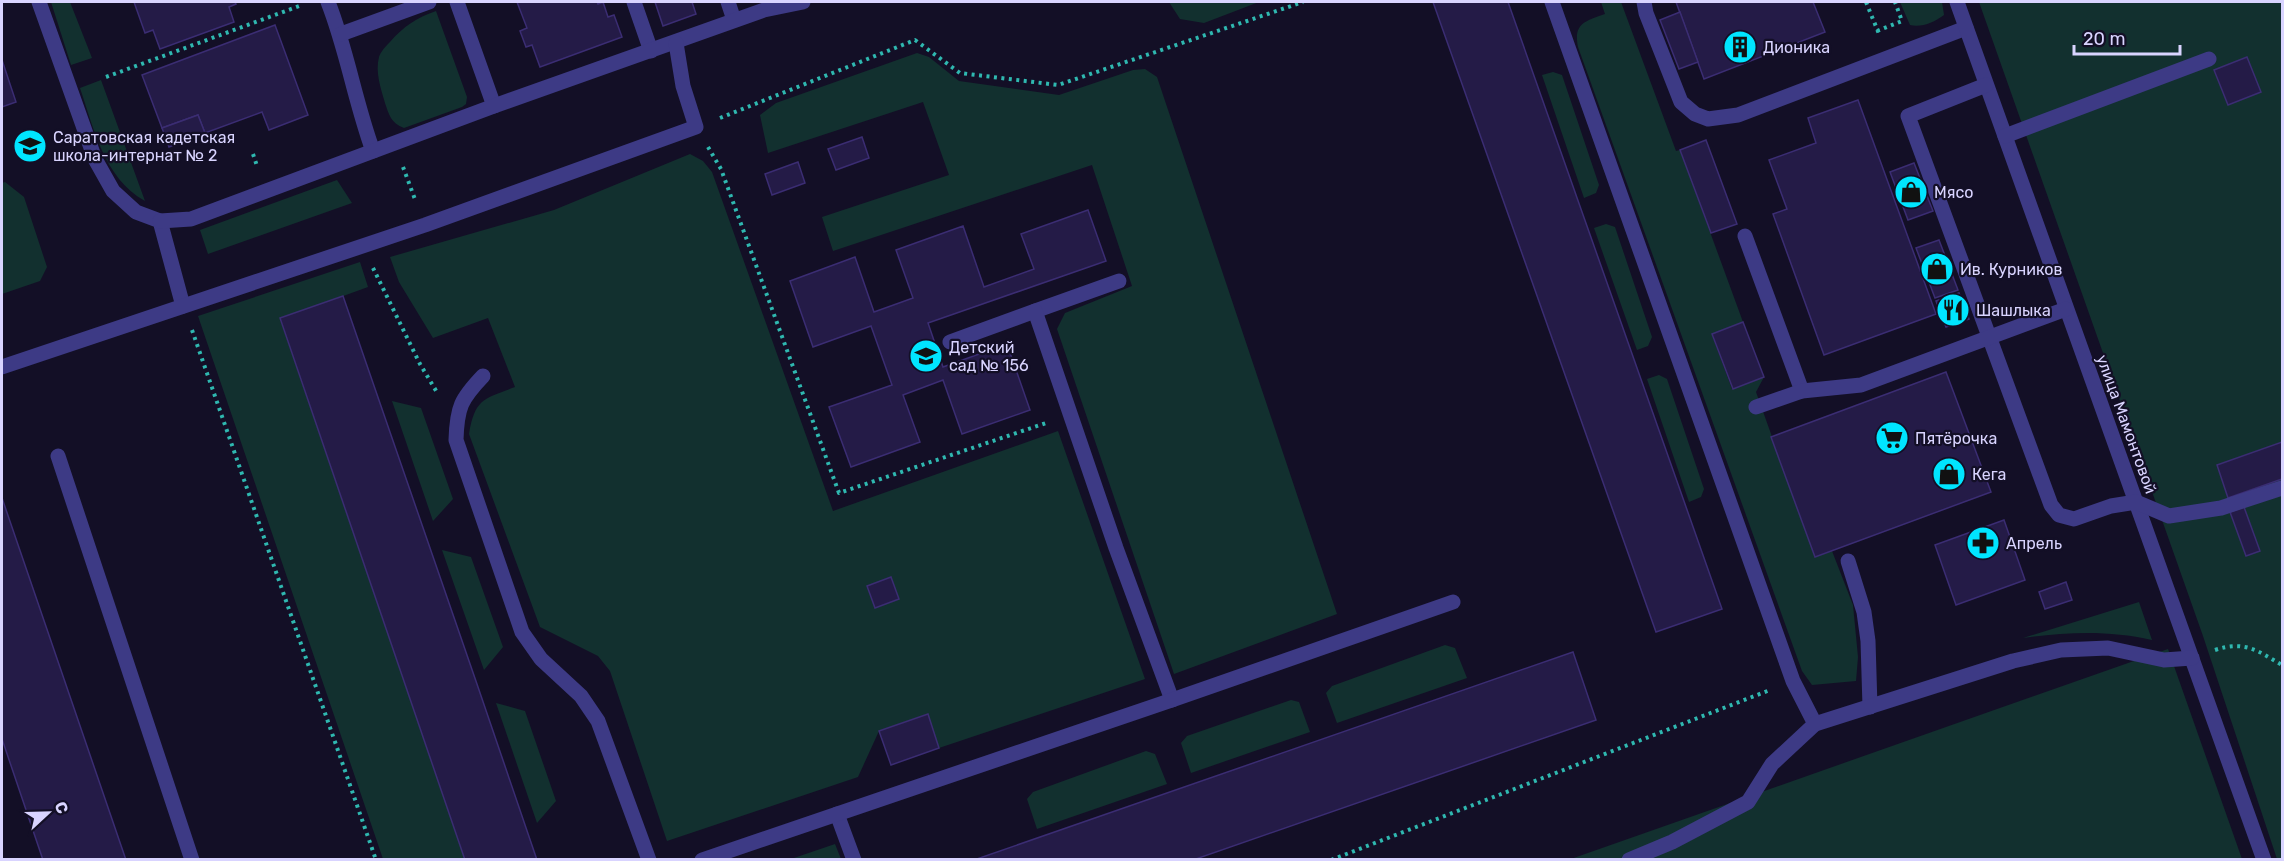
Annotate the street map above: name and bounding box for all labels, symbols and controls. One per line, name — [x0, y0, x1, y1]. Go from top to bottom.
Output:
scale bar — [2074, 18, 2180, 56]
text: 20 m — [2083, 28, 2125, 50]
building icon: Дионика — [1722, 29, 1758, 65]
place label: Дионика — [1763, 38, 1830, 57]
school or university icon: Саратовская кадетская школа-интернат № 2 — [12, 128, 48, 164]
place label: Саратовская кадетская школа-интернат № 2 — [53, 128, 235, 165]
shop icon: Мясо — [1893, 174, 1929, 210]
place label: Мясо — [1934, 183, 1973, 202]
shop icon: Ив. Курников — [1919, 251, 1955, 287]
place label: Ив. Курников — [1960, 260, 2062, 279]
restaurant icon: Шашлыка — [1935, 292, 1971, 328]
place label: Шашлыка — [1976, 301, 2051, 320]
school or university icon: Детский сад № 156 — [908, 338, 944, 374]
place label: Детский сад № 156 — [949, 338, 1029, 375]
street label: улица Мамонтовой — [2093, 352, 2161, 496]
supermarket icon: Пятёрочка — [1874, 420, 1910, 456]
place label: Пятёрочка — [1915, 429, 1997, 448]
shop icon: Кега — [1931, 456, 1967, 492]
place label: Кега — [1972, 465, 2006, 484]
pharmacy icon: Апрель — [1965, 525, 2001, 561]
place label: Апрель — [2006, 534, 2062, 553]
north arrow — [18, 783, 78, 843]
text: С — [51, 799, 72, 816]

